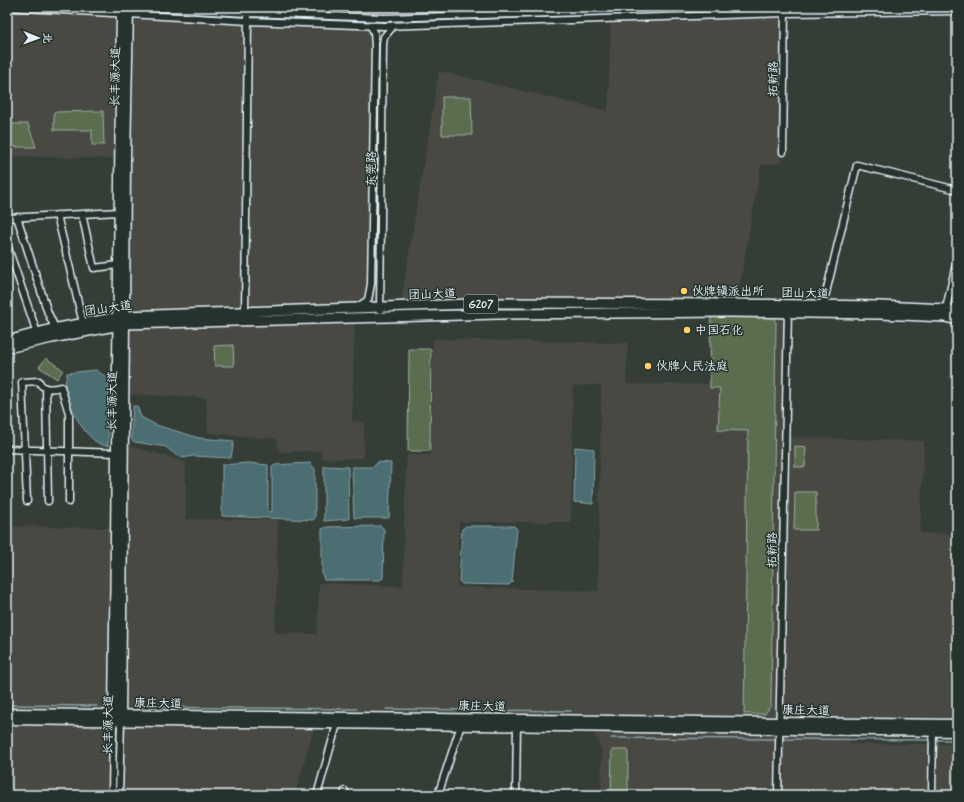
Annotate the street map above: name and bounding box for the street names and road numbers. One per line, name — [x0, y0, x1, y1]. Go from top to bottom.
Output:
street label: 长丰源大道 — [107, 47, 125, 107]
street label: 拓新路 — [766, 61, 782, 97]
street label: 东莞路 — [364, 151, 380, 187]
street label: 团山大道 — [408, 286, 456, 304]
street label: 团山大道 — [781, 286, 829, 302]
road number: G207 — [464, 295, 498, 313]
street label: 团山大道 — [83, 298, 133, 320]
street label: 长丰源大道 — [104, 371, 122, 431]
street label: 拓新路 — [765, 532, 781, 568]
street label: 长丰源大道 — [100, 695, 118, 755]
street label: 康庄大道 — [134, 696, 182, 712]
street label: 康庄大道 — [458, 699, 506, 715]
street label: 康庄大道 — [782, 703, 830, 719]

